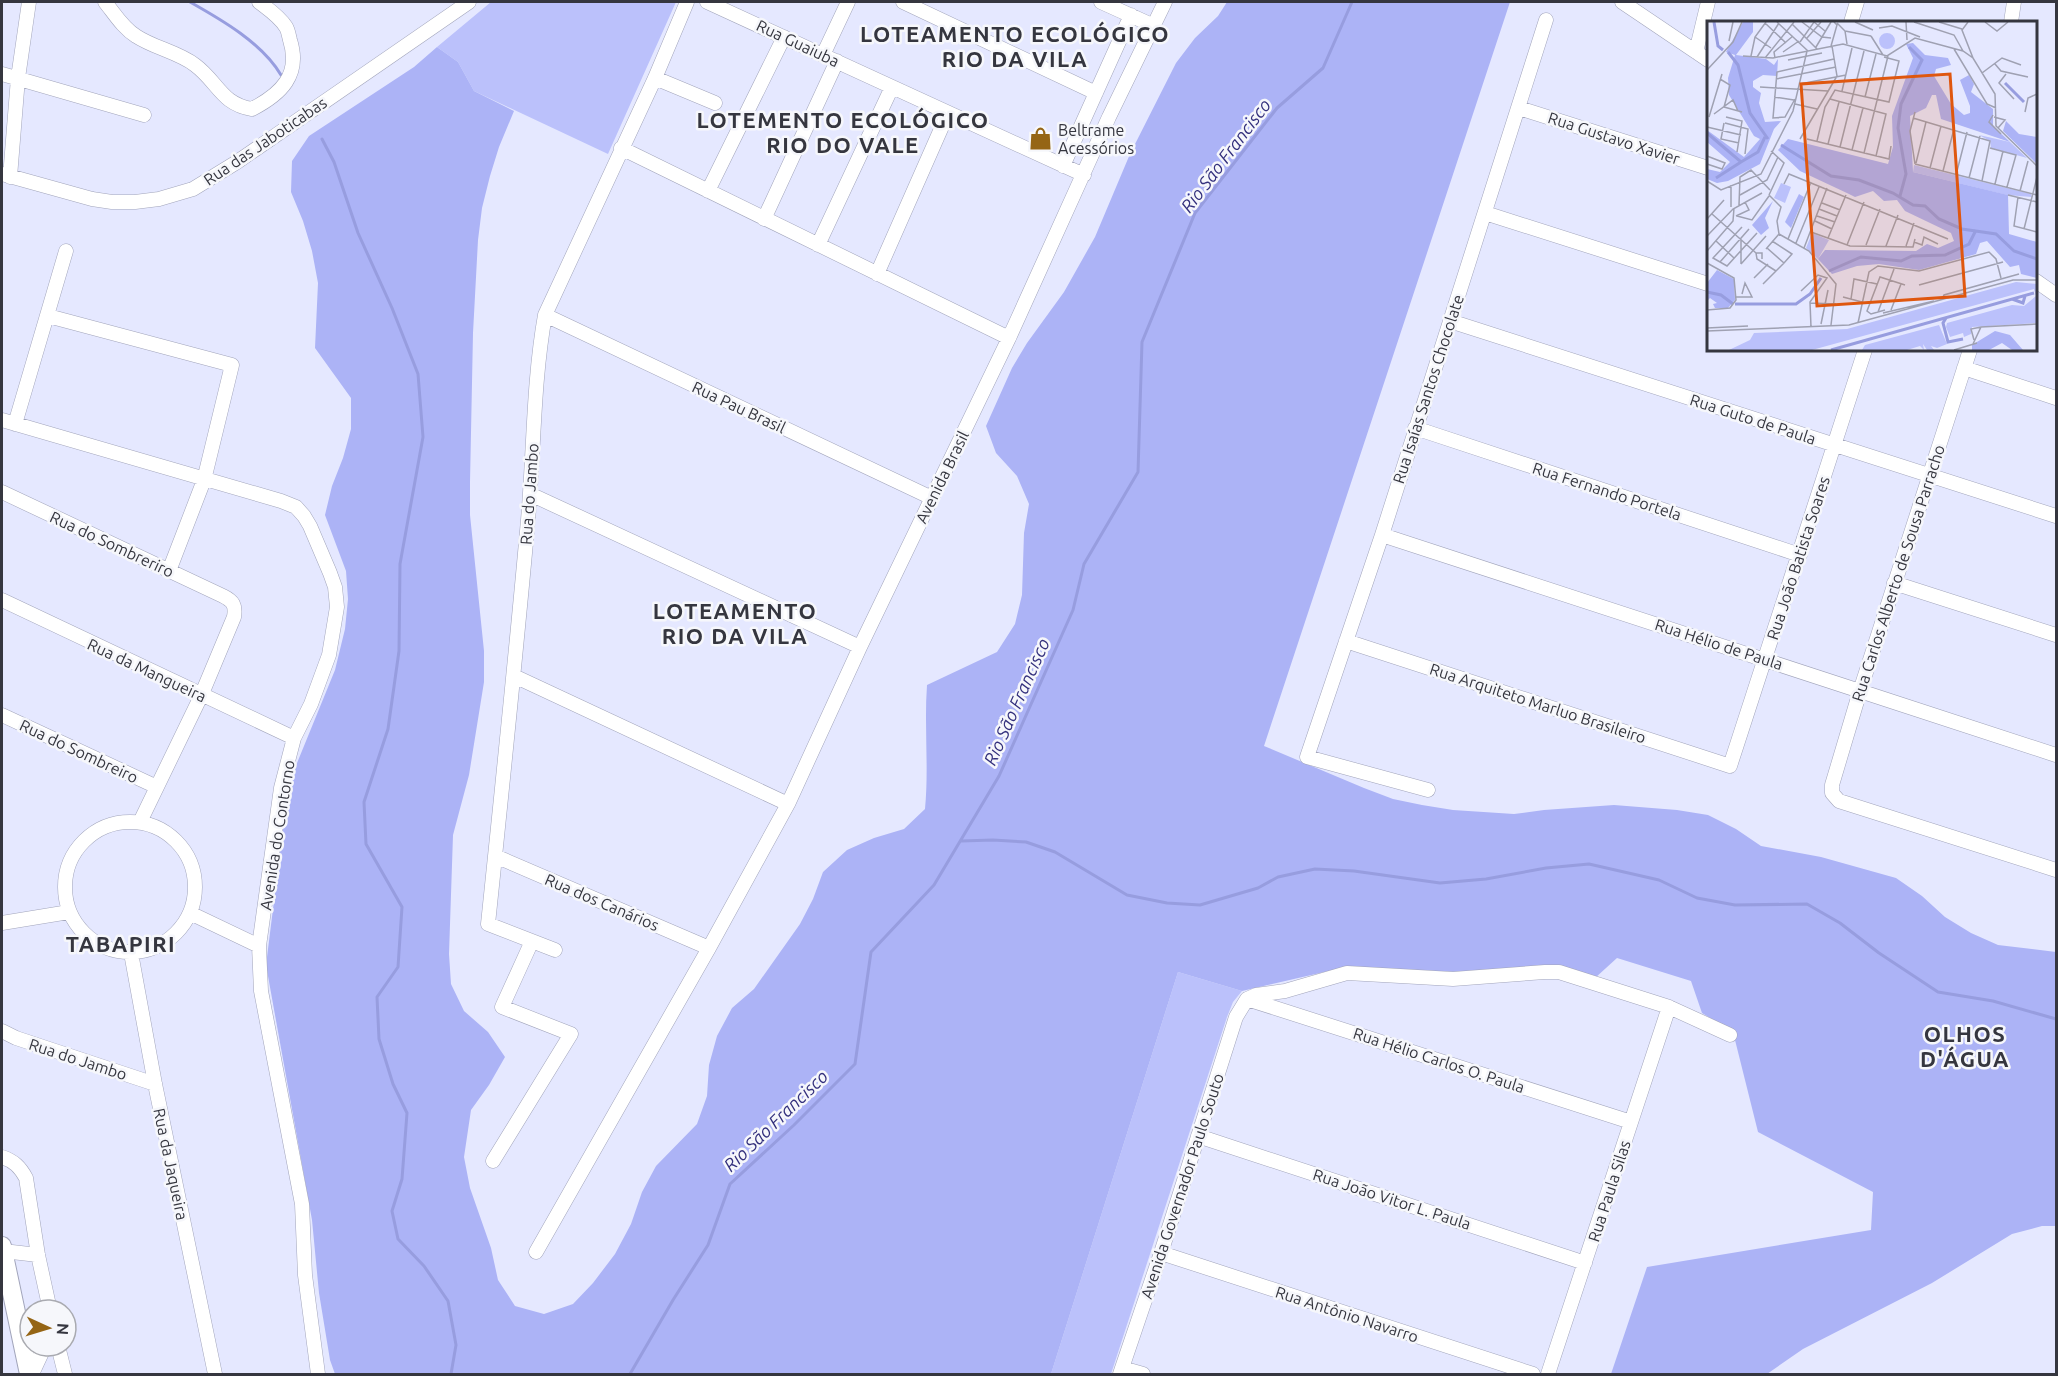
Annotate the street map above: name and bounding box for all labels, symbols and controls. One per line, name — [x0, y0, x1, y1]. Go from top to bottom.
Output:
street label: Rua Guaiuba — [754, 16, 842, 70]
district label: LOTEAMENTO ECOLÓGICO RIO DA VILA — [860, 21, 1170, 71]
inset map — [1707, 21, 2037, 351]
street label: Rua das Jaboticabas — [200, 93, 330, 189]
water label: Rio São Francisco — [1176, 95, 1274, 216]
district label: LOTEMENTO ECOLÓGICO RIO DO VALE — [696, 107, 990, 157]
street label: Rua Gustavo Xavier — [1546, 108, 1682, 168]
place label: Beltrame Acessórios — [1058, 121, 1134, 157]
shop icon: Beltrame Acessórios — [1027, 126, 1053, 152]
street label: Rua Isaías Santos Chocolate — [1389, 292, 1467, 486]
street label: Rua Pau Brasil — [689, 378, 789, 436]
street label: Rua Guto de Paula — [1688, 390, 1818, 448]
street label: Avenida Brasil — [912, 428, 972, 526]
street label: Rua do Jambo — [516, 442, 542, 546]
street label: Rua Carlos Alberto de Sousa Parracho — [1848, 442, 1948, 704]
street label: Rua Fernando Portela — [1530, 458, 1684, 524]
street label: Rua João Batista Soares — [1763, 474, 1833, 642]
street label: Rua do Sombreriro — [47, 507, 177, 581]
district label: LOTEAMENTO RIO DA VILA — [653, 598, 817, 648]
street label: Rua Hélio de Paula — [1653, 615, 1785, 673]
street label: Rua da Mangueira — [85, 635, 209, 705]
water label: Rio São Francisco — [979, 635, 1053, 768]
street label: Rua Arquiteto Marluo Brasileiro — [1428, 659, 1648, 747]
street label: Rua do Sombreiro — [17, 716, 141, 786]
street label: Avenida do Contorno — [256, 759, 298, 911]
street label: Rua dos Canários — [542, 870, 662, 934]
district label: TABAPIRI — [66, 931, 176, 956]
district label: OLHOS D'ÁGUA — [1920, 1021, 2010, 1071]
street label: Rua Hélio Carlos O. Paula — [1351, 1024, 1527, 1096]
street label: Rua do Jambo — [27, 1035, 129, 1083]
water label: Rio São Francisco — [719, 1066, 832, 1175]
street label: Avenida Governador Paulo Souto — [1137, 1071, 1227, 1301]
street label: Rua da Jaqueira — [150, 1106, 192, 1222]
street label: Rua Paula Silas — [1584, 1138, 1634, 1244]
street label: Rua João Vitor L. Paula — [1311, 1165, 1473, 1233]
street label: Rua Antônio Navarro — [1273, 1282, 1421, 1346]
north arrow — [18, 1298, 78, 1358]
text: N — [54, 1322, 72, 1336]

